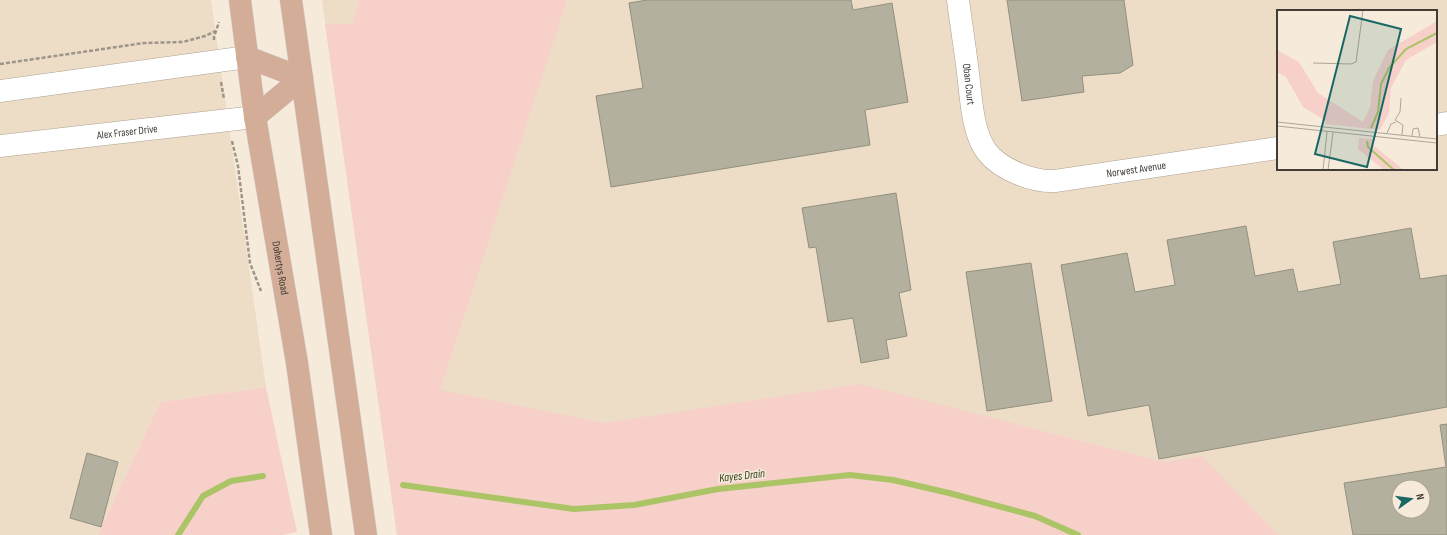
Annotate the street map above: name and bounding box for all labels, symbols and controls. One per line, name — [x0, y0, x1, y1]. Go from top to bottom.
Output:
inset map — [1277, 10, 1437, 170]
street label: Oban Court — [960, 63, 978, 106]
street label: Alex Fraser Drive — [95, 122, 158, 142]
street label: Norwest Avenue — [1105, 158, 1167, 180]
street label: Dohertys Road — [270, 240, 292, 296]
water label: Kayes Drain — [718, 466, 766, 486]
north arrow — [1391, 479, 1431, 519]
text: N — [1413, 492, 1427, 501]

